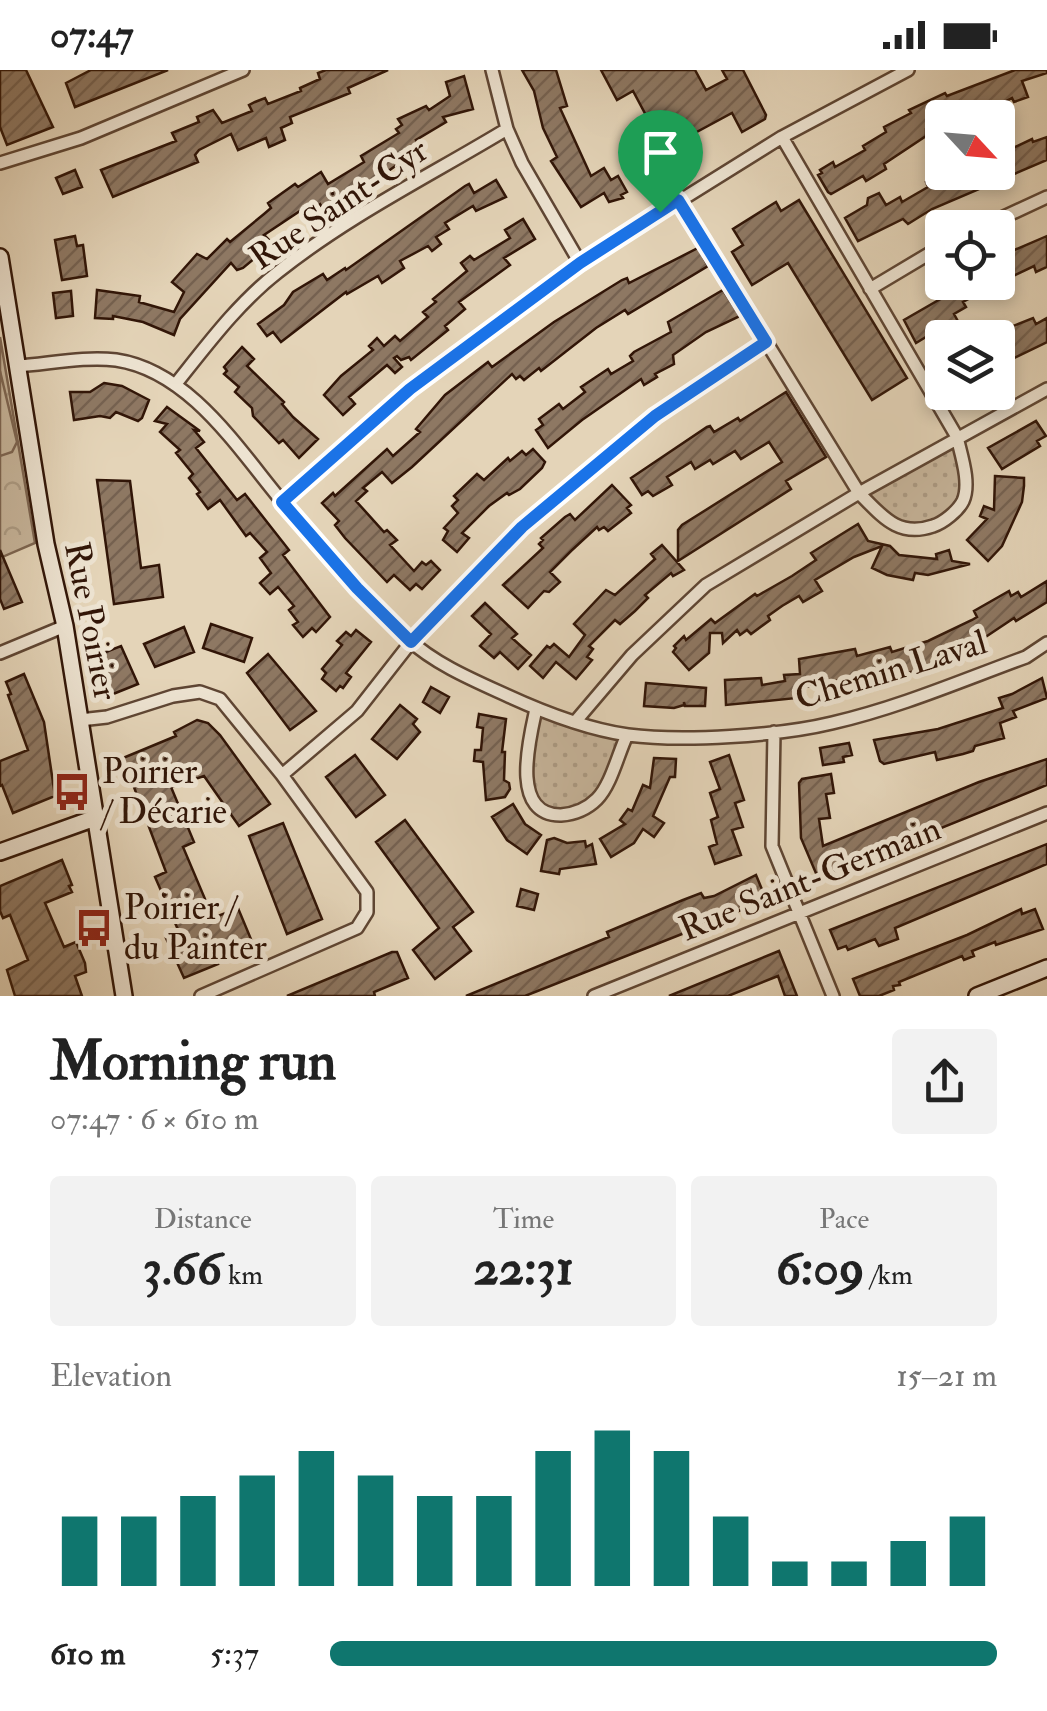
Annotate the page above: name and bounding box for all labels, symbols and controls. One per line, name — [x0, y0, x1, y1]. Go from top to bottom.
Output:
text: 07:47 — [50, 11, 133, 59]
north arrow — [925, 100, 1015, 190]
map controls — [925, 100, 1015, 410]
pin — [618, 110, 703, 213]
icon: arrive — [633, 125, 688, 180]
street label: Rue Saint-Cyr — [241, 128, 437, 280]
button: locate — [925, 210, 1015, 300]
button: layers — [925, 320, 1015, 410]
street label: Rue Poirier — [54, 538, 128, 704]
street label: Chemin Laval — [790, 620, 992, 720]
place label: Poirier / Décarie — [99, 750, 227, 834]
bus stop icon: Poirier / Décarie — [51, 771, 93, 813]
street label: Rue Saint-Germain — [673, 807, 947, 951]
place label: Poirier / du Painter — [124, 886, 267, 970]
bus stop icon: Poirier / du Painter — [73, 907, 115, 949]
text: Morning run — [50, 1027, 336, 1096]
button: share — [892, 1029, 997, 1134]
text: 07:47 · 6 × 610 m — [50, 1099, 259, 1139]
text: Distance — [154, 1202, 252, 1237]
text: Time — [493, 1202, 554, 1237]
text: Pace — [819, 1202, 869, 1237]
text: 3.66 — [143, 1237, 222, 1300]
text: 22:31 — [473, 1237, 574, 1300]
text: 6:09 — [776, 1237, 864, 1300]
text: km — [222, 1258, 263, 1293]
text: /km — [864, 1258, 913, 1293]
text: Elevation — [50, 1356, 172, 1396]
text: 15–21 m — [896, 1356, 997, 1396]
text: 610 m — [50, 1634, 125, 1674]
text: 5:37 — [210, 1634, 259, 1674]

